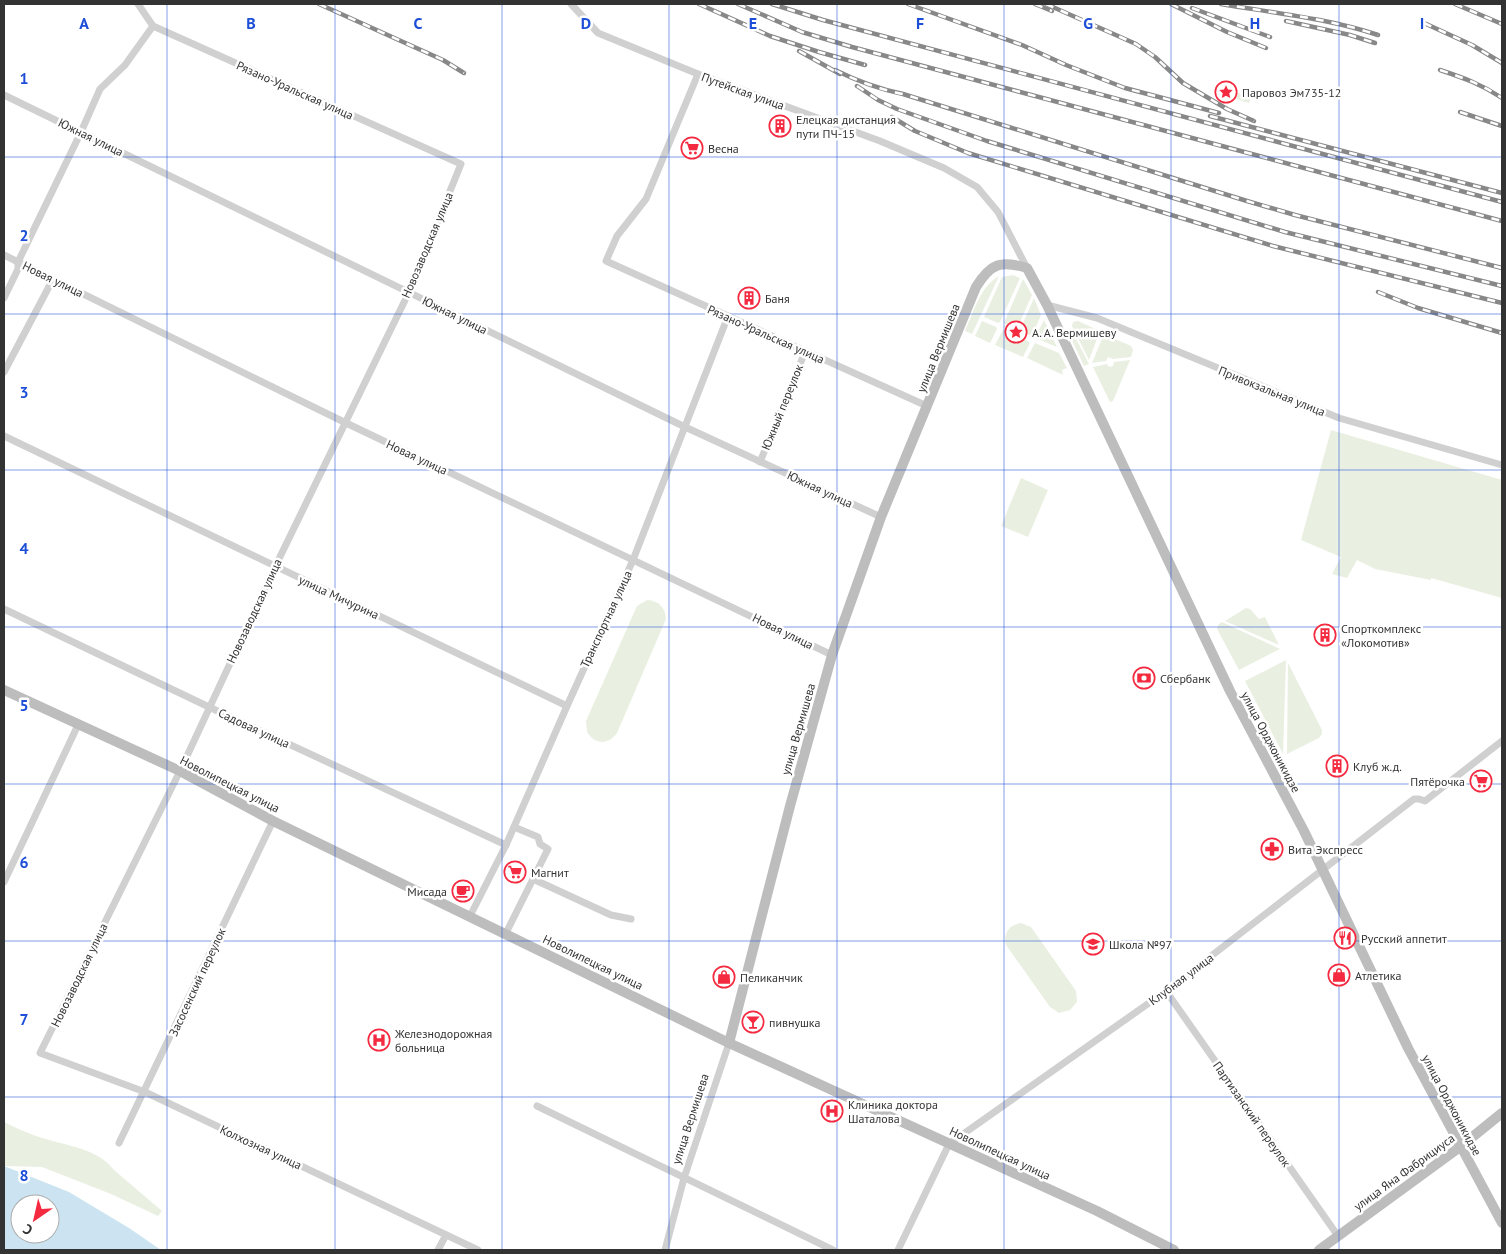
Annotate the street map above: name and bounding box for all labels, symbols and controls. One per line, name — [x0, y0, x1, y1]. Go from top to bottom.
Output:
text: A — [79, 13, 89, 33]
text: B — [246, 13, 256, 33]
text: C — [414, 13, 423, 33]
text: D — [581, 13, 591, 33]
text: E — [749, 13, 757, 33]
text: F — [916, 13, 924, 33]
text: G — [1083, 13, 1093, 33]
text: H — [1250, 13, 1260, 33]
text: I — [1420, 13, 1424, 33]
street label: Рязано-Уральская улица — [234, 57, 356, 123]
text: 1 — [19, 68, 29, 88]
street label: Путейская улица — [699, 69, 787, 113]
place icon: Паровоз Эм735-12 — [1214, 80, 1238, 104]
place label: Паровоз Эм735-12 — [1242, 85, 1341, 100]
place label: Елецкая дистанция пути ПЧ-15 — [796, 112, 896, 141]
building icon: Елецкая дистанция пути ПЧ-15 — [768, 114, 792, 138]
street label: Южная улица — [56, 115, 126, 159]
supermarket icon: Весна — [680, 136, 704, 160]
place label: Весна — [708, 141, 739, 156]
street label: Новозаводская улица — [398, 190, 456, 300]
text: 2 — [19, 225, 29, 245]
street label: Новая улица — [20, 258, 86, 300]
building icon: Баня — [737, 286, 761, 310]
place label: Баня — [765, 291, 790, 306]
street label: Южная улица — [420, 293, 490, 337]
street label: Рязано-Уральская улица — [705, 301, 827, 367]
street label: улица Вермишева — [913, 301, 963, 395]
place icon: А. А. Вермишеву — [1004, 320, 1028, 344]
place label: А. А. Вермишеву — [1032, 325, 1117, 340]
street label: Южный переулок — [758, 362, 806, 452]
street label: Привокзальная улица — [1216, 363, 1328, 419]
text: 3 — [19, 382, 29, 402]
street label: Новая улица — [384, 436, 450, 478]
street label: Южная улица — [785, 467, 855, 511]
text: 4 — [19, 538, 29, 558]
street label: Новозаводская улица — [223, 556, 285, 666]
street label: Транспортная улица — [577, 568, 635, 670]
street label: улица Мичурина — [297, 572, 382, 622]
street label: Новая улица — [750, 610, 816, 652]
place label: Спорткомплекс «Локомотив» — [1341, 621, 1422, 650]
building icon: Спорткомплекс «Локомотив» — [1313, 623, 1337, 647]
bank icon: Сбербанк — [1132, 666, 1156, 690]
place label: Сбербанк — [1160, 671, 1211, 686]
street label: улица Вермишева — [778, 681, 818, 776]
street label: улица Орджоникидзе — [1238, 689, 1304, 795]
text: 5 — [19, 695, 29, 715]
street label: Садовая улица — [216, 705, 292, 751]
street label: Новолипецкая улица — [178, 752, 282, 816]
building icon: Клуб ж.д. — [1325, 754, 1349, 778]
place label: Клуб ж.д. — [1353, 759, 1402, 774]
supermarket icon: Пятёрочка — [1469, 769, 1493, 793]
place label: Пятёрочка — [1410, 774, 1465, 789]
pharmacy icon: Вита Экспресс — [1260, 837, 1284, 861]
place label: Вита Экспресс — [1288, 842, 1363, 857]
text: 6 — [19, 852, 29, 872]
supermarket icon: Магнит — [503, 860, 527, 884]
place label: Магнит — [531, 865, 569, 880]
cafe icon: Мисада — [451, 879, 475, 903]
place label: Мисада — [407, 884, 447, 899]
street label: Новозаводская улица — [47, 921, 111, 1029]
street label: Засосенский переулок — [165, 925, 229, 1039]
restaurant icon: Русский аппетит — [1333, 926, 1357, 950]
street label: Новолипецкая улица — [540, 931, 646, 993]
place label: Русский аппетит — [1361, 931, 1447, 946]
school or university icon: Школа №97 — [1081, 932, 1105, 956]
place label: Школа №97 — [1109, 937, 1172, 952]
street label: Клубная улица — [1146, 950, 1216, 1008]
shop icon: Атлетика — [1327, 963, 1351, 987]
shop icon: Пеликанчик — [712, 965, 736, 989]
place label: Атлетика — [1355, 968, 1401, 983]
place label: Пеликанчик — [740, 970, 803, 985]
text: 7 — [19, 1009, 29, 1029]
bar icon: пивнушка — [741, 1010, 765, 1034]
place label: пивнушка — [769, 1015, 821, 1030]
place label: Железнодорожная больница — [394, 1026, 492, 1055]
hospital icon: Железнодорожная больница — [367, 1028, 391, 1052]
street label: улица Орджоникидзе — [1419, 1052, 1485, 1158]
street label: Партизанский переулок — [1210, 1058, 1294, 1170]
street label: улица Вермишева — [668, 1072, 712, 1166]
place label: Клиника доктора Шаталова — [848, 1097, 938, 1126]
hospital icon: Клиника доктора Шаталова — [820, 1099, 844, 1123]
street label: Колхозная улица — [218, 1122, 304, 1173]
street label: Новолипецкая улица — [947, 1123, 1053, 1183]
street label: улица Яна Фабрициуса — [1351, 1130, 1457, 1214]
text: 8 — [19, 1165, 29, 1185]
north arrow — [10, 1194, 60, 1244]
text: С — [19, 1220, 36, 1239]

